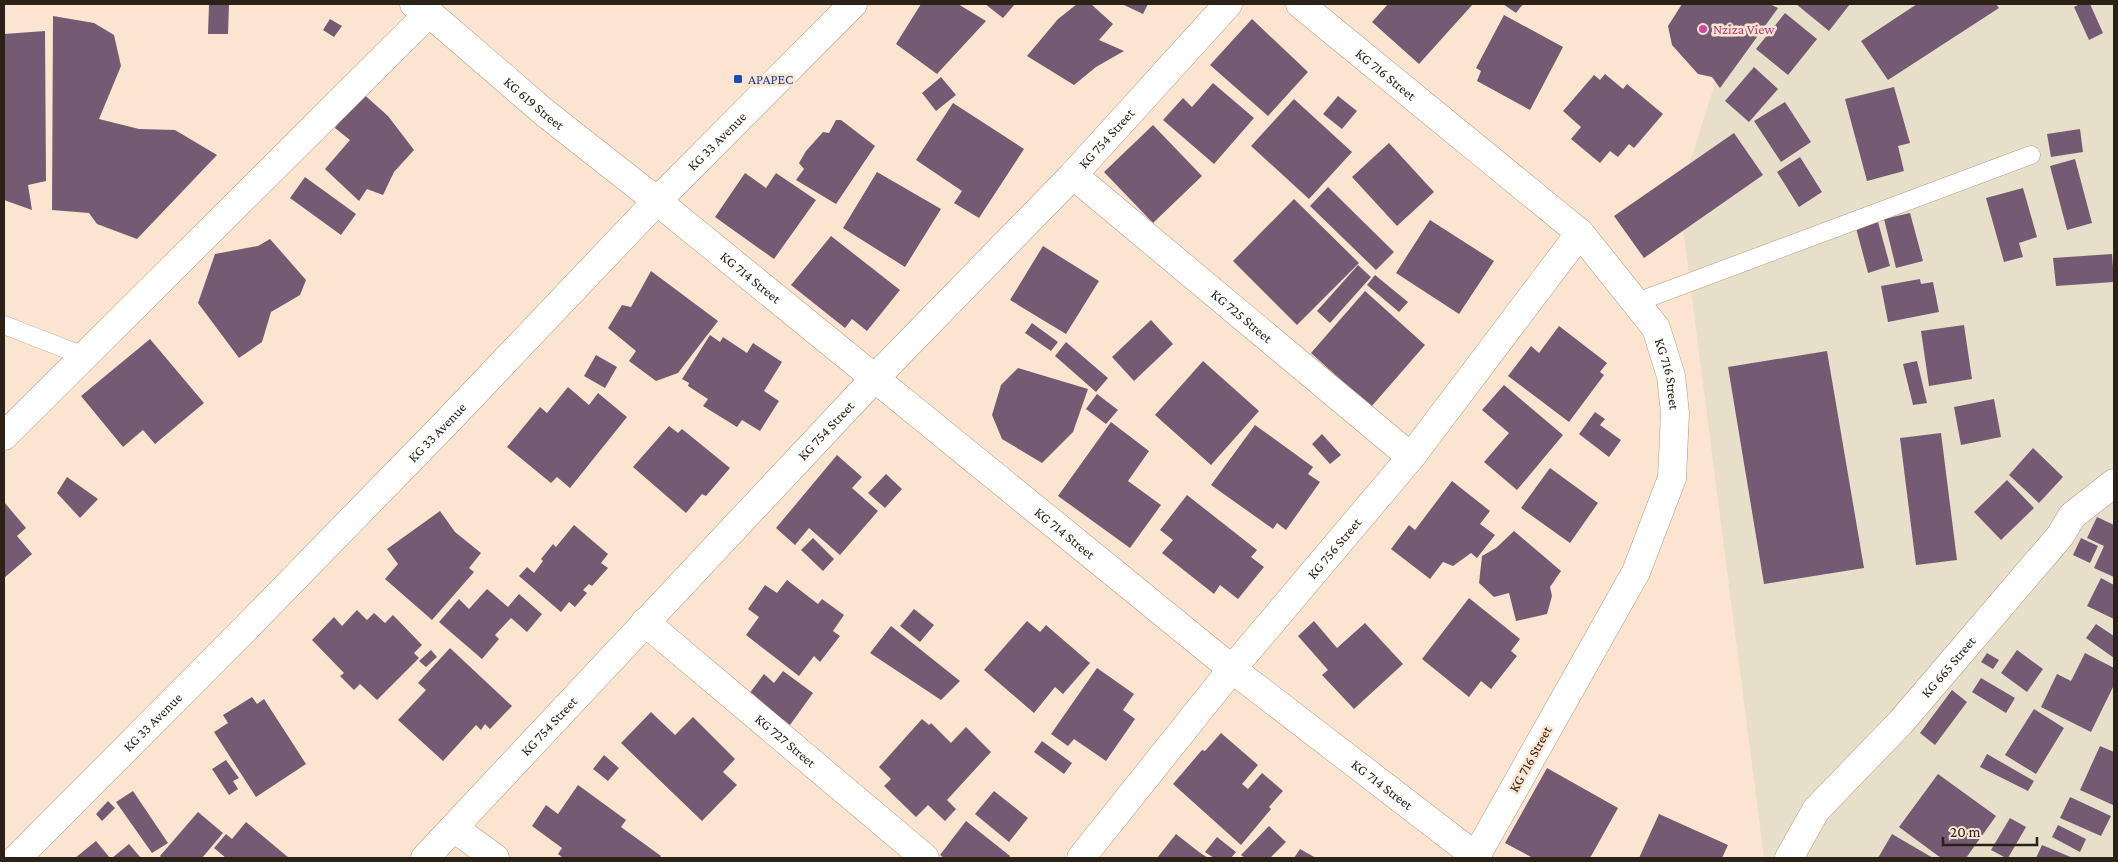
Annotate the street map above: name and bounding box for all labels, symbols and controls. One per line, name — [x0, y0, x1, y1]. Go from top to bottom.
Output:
place label: Nziza View — [1713, 21, 1775, 37]
marker: Nziza View — [1697, 23, 1709, 35]
street label: KG 716 Street — [1353, 45, 1420, 104]
place label: APAPEC — [748, 71, 793, 87]
street label: KG 619 Street — [501, 73, 568, 133]
marker: APAPEC — [732, 73, 744, 85]
street label: KG 754 Street — [1075, 105, 1138, 171]
street label: KG 33 Avenue — [684, 108, 749, 174]
street label: KG 714 Street — [717, 248, 784, 307]
street label: KG 725 Street — [1208, 286, 1276, 346]
street label: KG 716 Street — [1652, 336, 1683, 411]
street label: KG 754 Street — [794, 397, 857, 463]
street label: KG 33 Avenue — [404, 399, 469, 465]
street label: KG 714 Street — [1031, 504, 1099, 562]
street label: KG 756 Street — [1304, 514, 1364, 582]
street label: KG 665 Street — [1918, 633, 1979, 701]
street label: KG 33 Avenue — [120, 689, 185, 755]
street label: KG 754 Street — [517, 693, 580, 759]
street label: KG 727 Street — [752, 711, 820, 771]
street label: KG 716 Street — [1505, 723, 1555, 795]
street label: KG 714 Street — [1348, 756, 1416, 813]
scale bar — [1943, 814, 2037, 846]
text: 20 m — [1950, 824, 1981, 840]

